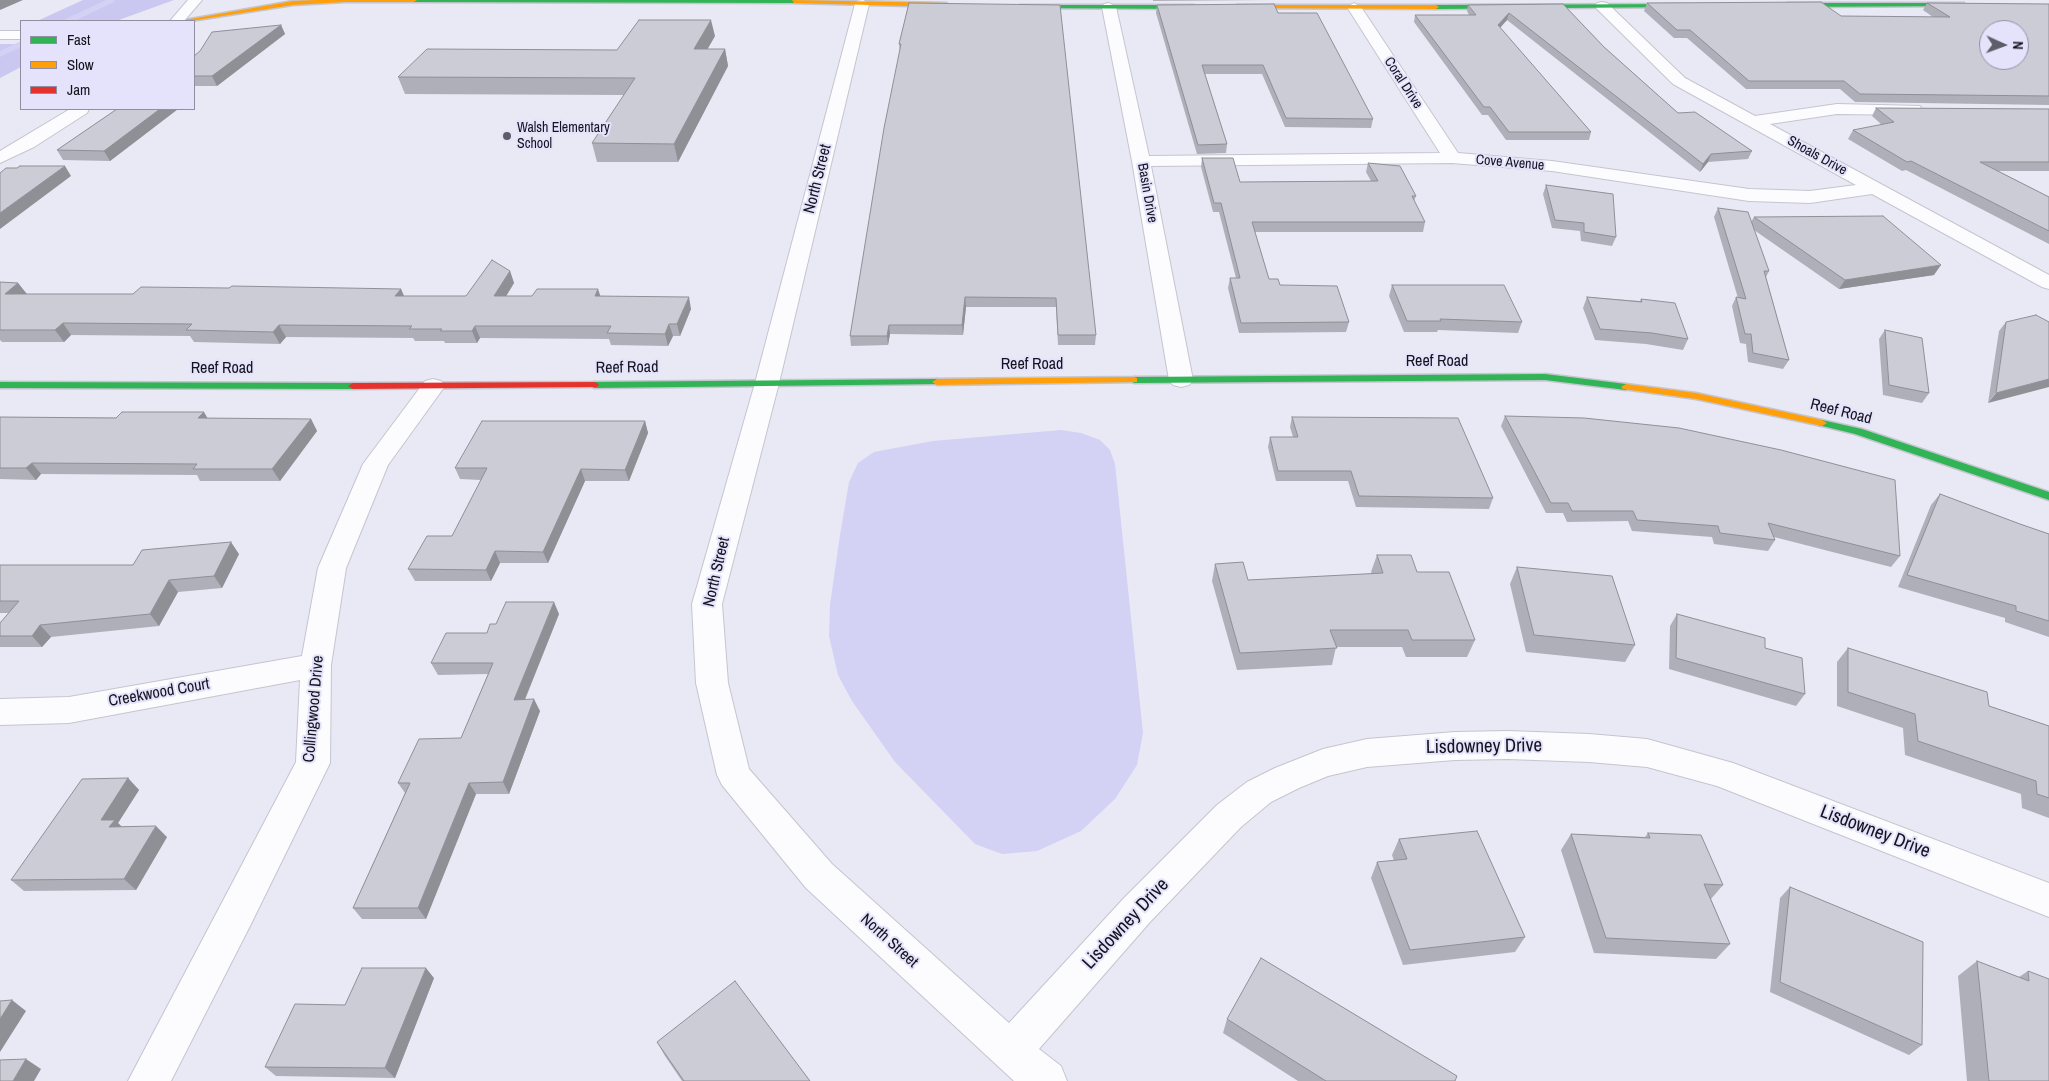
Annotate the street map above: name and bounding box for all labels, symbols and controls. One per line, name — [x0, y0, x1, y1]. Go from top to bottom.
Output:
legend — [20, 20, 195, 110]
north arrow — [1979, 20, 2029, 70]
text: Fast — [67, 29, 90, 50]
text: N — [2009, 41, 2027, 50]
text: Slow — [67, 54, 94, 75]
street label: Coral Drive — [1380, 54, 1426, 112]
text: Jam — [67, 79, 90, 100]
place label: Walsh Elementary School — [517, 120, 610, 152]
marker: Walsh Elementary School — [501, 130, 513, 142]
street label: Shoals Drive — [1784, 133, 1850, 179]
street label: North Street — [800, 142, 836, 216]
street label: Cove Avenue — [1475, 152, 1545, 174]
street label: Basin Drive — [1134, 162, 1160, 224]
street label: Reef Road — [1406, 352, 1468, 372]
street label: Reef Road — [1001, 355, 1063, 375]
street label: Reef Road — [595, 358, 659, 378]
street label: Reef Road — [191, 359, 253, 379]
street label: Reef Road — [1808, 395, 1874, 429]
street label: North Street — [700, 535, 734, 609]
street label: Collingwood Drive — [300, 655, 328, 763]
street label: Creekwood Court — [107, 675, 211, 711]
street label: Lisdowney Drive — [1426, 735, 1542, 759]
street label: Lisdowney Drive — [1817, 801, 1933, 863]
street label: Lisdowney Drive — [1078, 874, 1174, 974]
street label: North Street — [856, 910, 922, 972]

